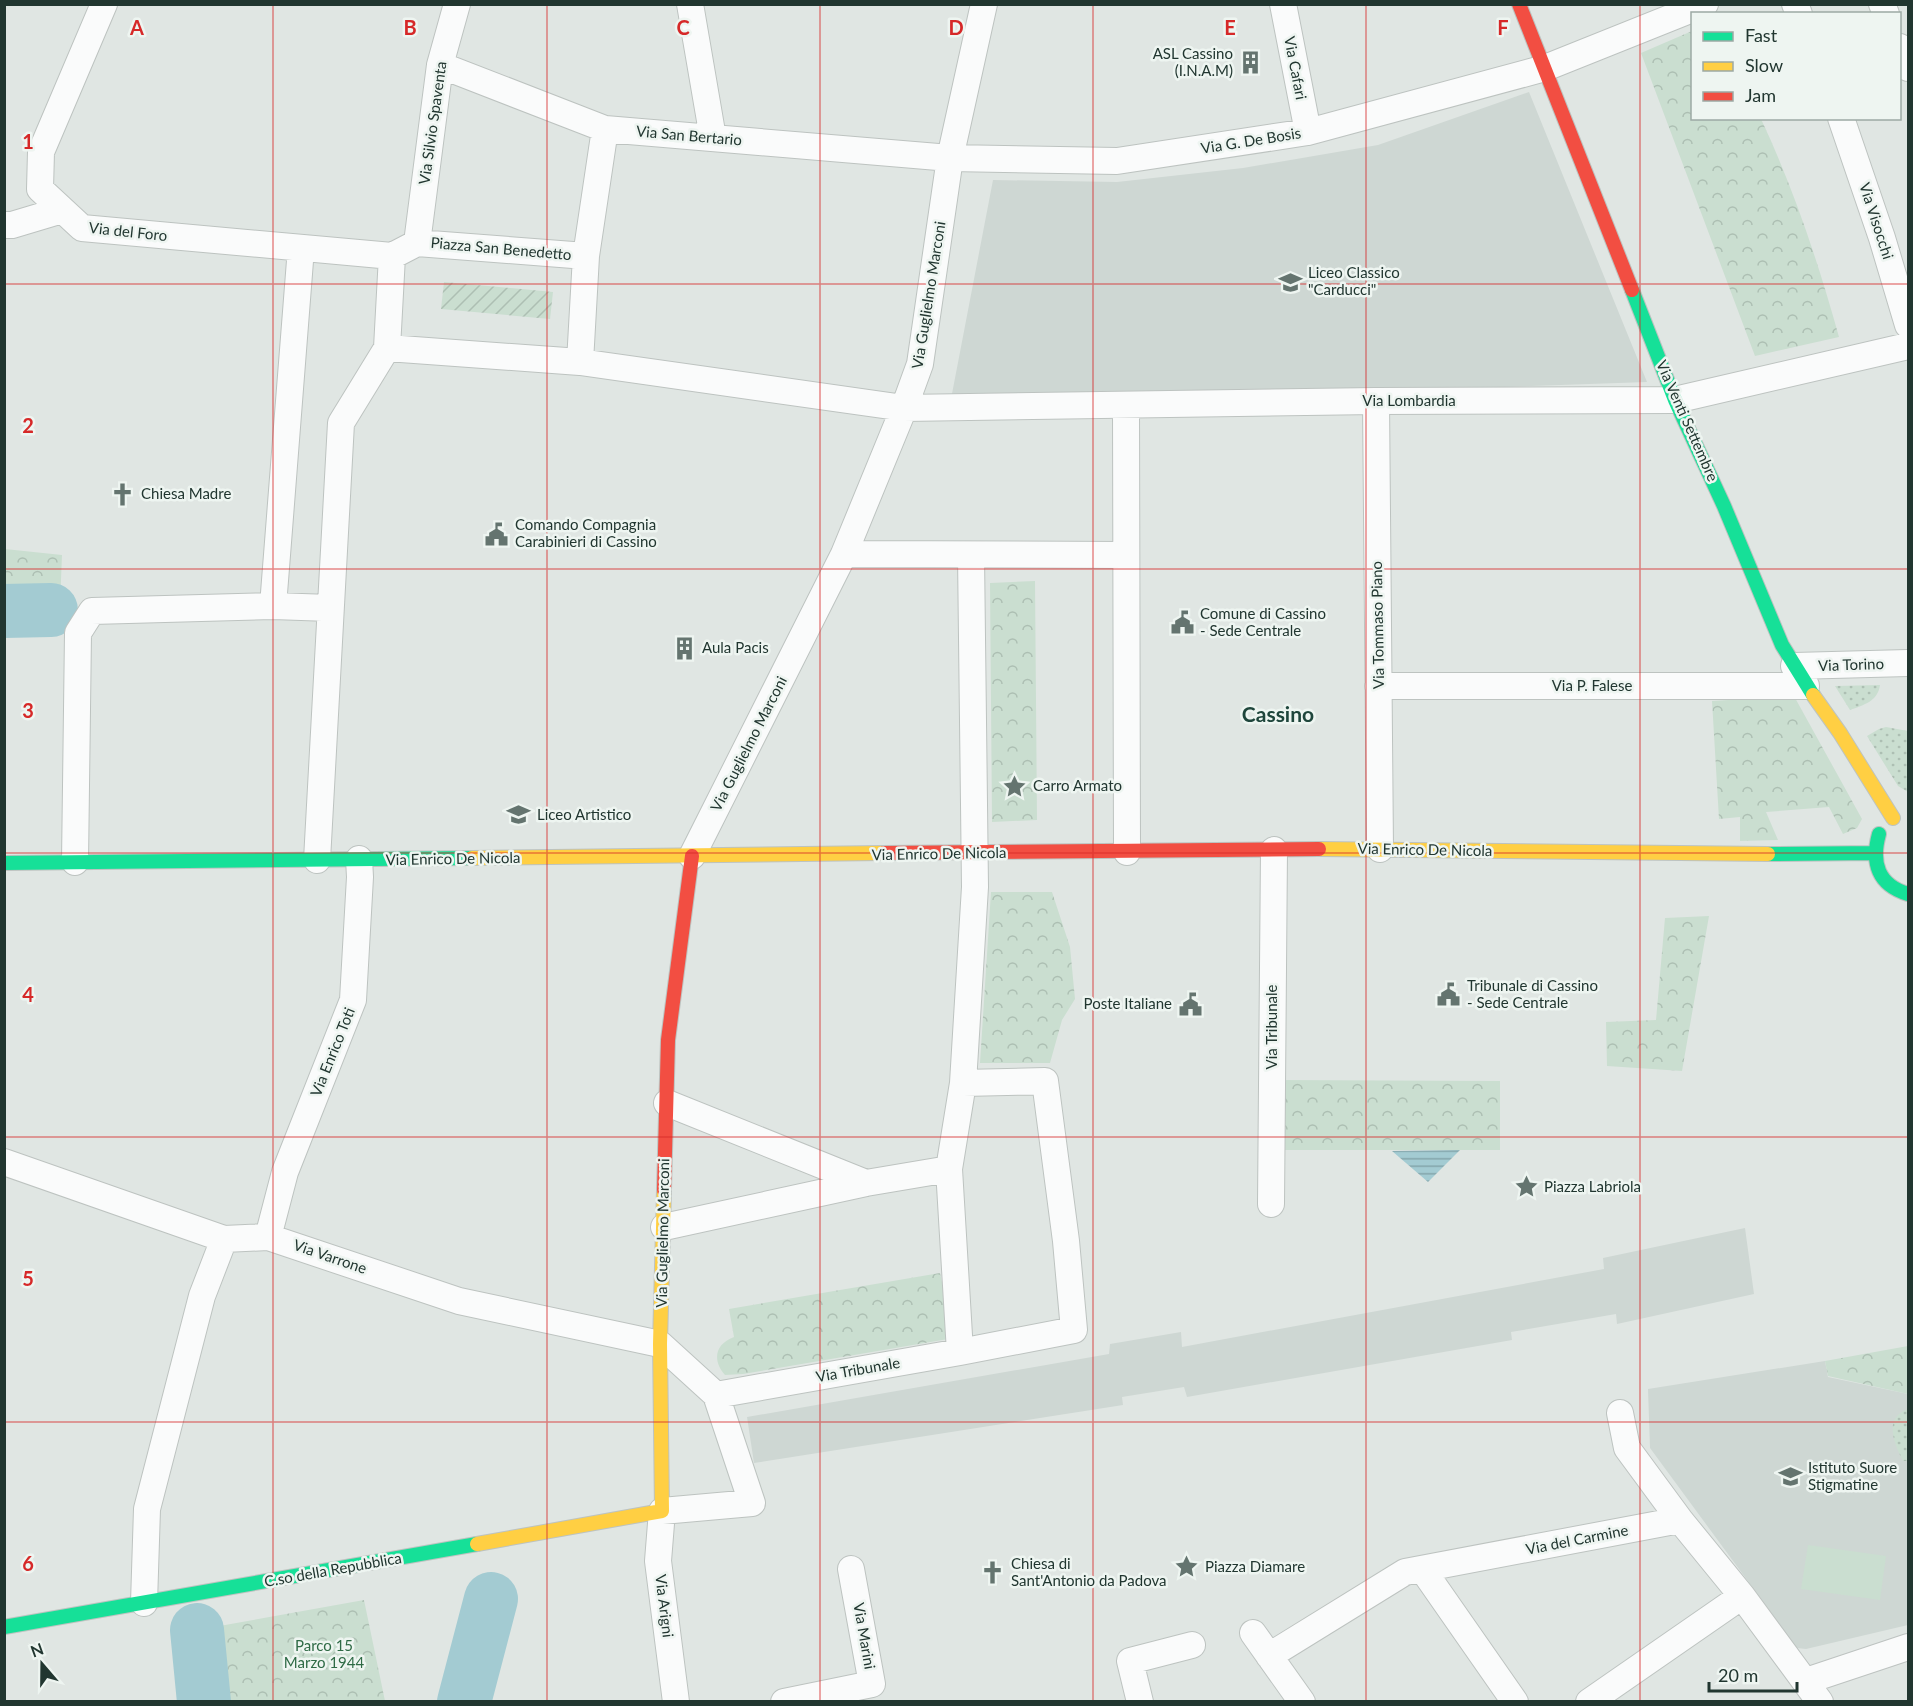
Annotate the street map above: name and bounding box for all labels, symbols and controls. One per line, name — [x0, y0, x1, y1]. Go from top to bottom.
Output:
legend — [1691, 12, 1901, 120]
text: A — [129, 15, 144, 39]
text: B — [403, 15, 417, 39]
text: C — [676, 15, 690, 39]
text: D — [948, 15, 964, 39]
text: E — [1224, 15, 1236, 39]
text: F — [1497, 15, 1509, 39]
text: Fast — [1745, 24, 1778, 46]
street label: Via Cafari — [1281, 35, 1311, 101]
place label: ASL Cassino (I.N.A.M) — [1153, 44, 1233, 79]
building icon: ASL Cassino (I.N.A.M) — [1238, 50, 1264, 76]
text: Slow — [1745, 54, 1783, 76]
street label: Via Silvio Spaventa — [414, 60, 450, 186]
text: Jam — [1745, 84, 1776, 106]
street label: Via San Bertario — [635, 121, 743, 149]
street label: Via G. De Bosis — [1199, 123, 1302, 157]
text: 1 — [22, 129, 34, 153]
street label: Via Visocchi — [1856, 180, 1898, 261]
street label: Via del Foro — [88, 218, 168, 244]
street label: Via Guglielmo Marconi — [907, 220, 949, 370]
street label: Piazza San Benedetto — [430, 233, 572, 263]
place label: Liceo Classico "Carducci" — [1308, 263, 1400, 298]
school or university icon: Liceo Classico "Carducci" — [1277, 269, 1303, 295]
street label: Via Venti Settembre — [1653, 357, 1723, 484]
street label: Via Lombardia — [1362, 391, 1456, 409]
text: 2 — [22, 413, 34, 437]
church icon: Chiesa Madre — [110, 481, 136, 507]
place label: Chiesa Madre — [141, 484, 231, 502]
place label: Comando Compagnia Carabinieri di Cassino — [515, 515, 657, 550]
public building icon: Comando Compagnia Carabinieri di Cassino — [484, 521, 510, 547]
street label: Via Tommaso Piano — [1367, 561, 1387, 689]
place label: Comune di Cassino - Sede Centrale — [1200, 604, 1326, 639]
public building icon: Comune di Cassino - Sede Centrale — [1169, 610, 1195, 636]
building icon: Aula Pacis — [671, 635, 697, 661]
place label: Aula Pacis — [702, 638, 769, 656]
street label: Via Torino — [1818, 654, 1884, 674]
street label: Via Guglielmo Marconi — [706, 673, 790, 814]
street label: Via P. Falese — [1552, 676, 1632, 694]
text: 3 — [22, 698, 34, 722]
district label: Cassino — [1242, 701, 1314, 726]
place icon: Carro Armato — [1002, 773, 1028, 799]
place label: Carro Armato — [1033, 776, 1122, 794]
school or university icon: Liceo Artistico — [506, 802, 532, 828]
place label: Liceo Artistico — [537, 805, 631, 823]
street label: Via Enrico De Nicola — [1357, 839, 1493, 859]
street label: Via Enrico De Nicola — [871, 843, 1007, 863]
street label: Via Enrico De Nicola — [385, 848, 521, 868]
place label: Tribunale di Cassino - Sede Centrale — [1467, 976, 1598, 1011]
text: 4 — [22, 982, 34, 1006]
public building icon: Tribunale di Cassino - Sede Centrale — [1436, 982, 1462, 1008]
street label: Via Tribunale — [1262, 984, 1280, 1069]
public building icon: Poste Italiane — [1177, 991, 1203, 1017]
place label: Poste Italiane — [1084, 994, 1172, 1012]
street label: Via Enrico Toti — [306, 1004, 358, 1099]
street label: Via Guglielmo Marconi — [652, 1158, 672, 1308]
place icon: Piazza Labriola — [1513, 1174, 1539, 1200]
place label: Piazza Labriola — [1544, 1177, 1641, 1195]
street label: Via Varrone — [291, 1235, 369, 1277]
text: 5 — [22, 1266, 34, 1290]
street label: Via Tribunale — [814, 1353, 901, 1385]
place label: Istituto Suore Stigmatine — [1808, 1458, 1897, 1493]
school or university icon: Istituto Suore Stigmatine — [1777, 1464, 1803, 1490]
street label: Via del Carmine — [1524, 1520, 1630, 1558]
street label: C.so della Repubblica — [263, 1548, 403, 1590]
text: 6 — [22, 1551, 34, 1575]
place label: Chiesa di Sant'Antonio da Padova — [1011, 1554, 1167, 1589]
place icon: Piazza Diamare — [1174, 1554, 1200, 1580]
place label: Piazza Diamare — [1205, 1557, 1305, 1575]
church icon: Chiesa di Sant'Antonio da Padova — [980, 1560, 1006, 1586]
street label: Via Arigni — [652, 1573, 678, 1638]
street label: Via Marini — [850, 1601, 880, 1671]
north arrow — [12, 1634, 72, 1694]
park label: Parco 15 Marzo 1944 — [284, 1636, 364, 1671]
text: N — [28, 1638, 46, 1660]
scale bar — [1709, 1655, 1798, 1693]
text: 20 m — [1718, 1664, 1758, 1686]

